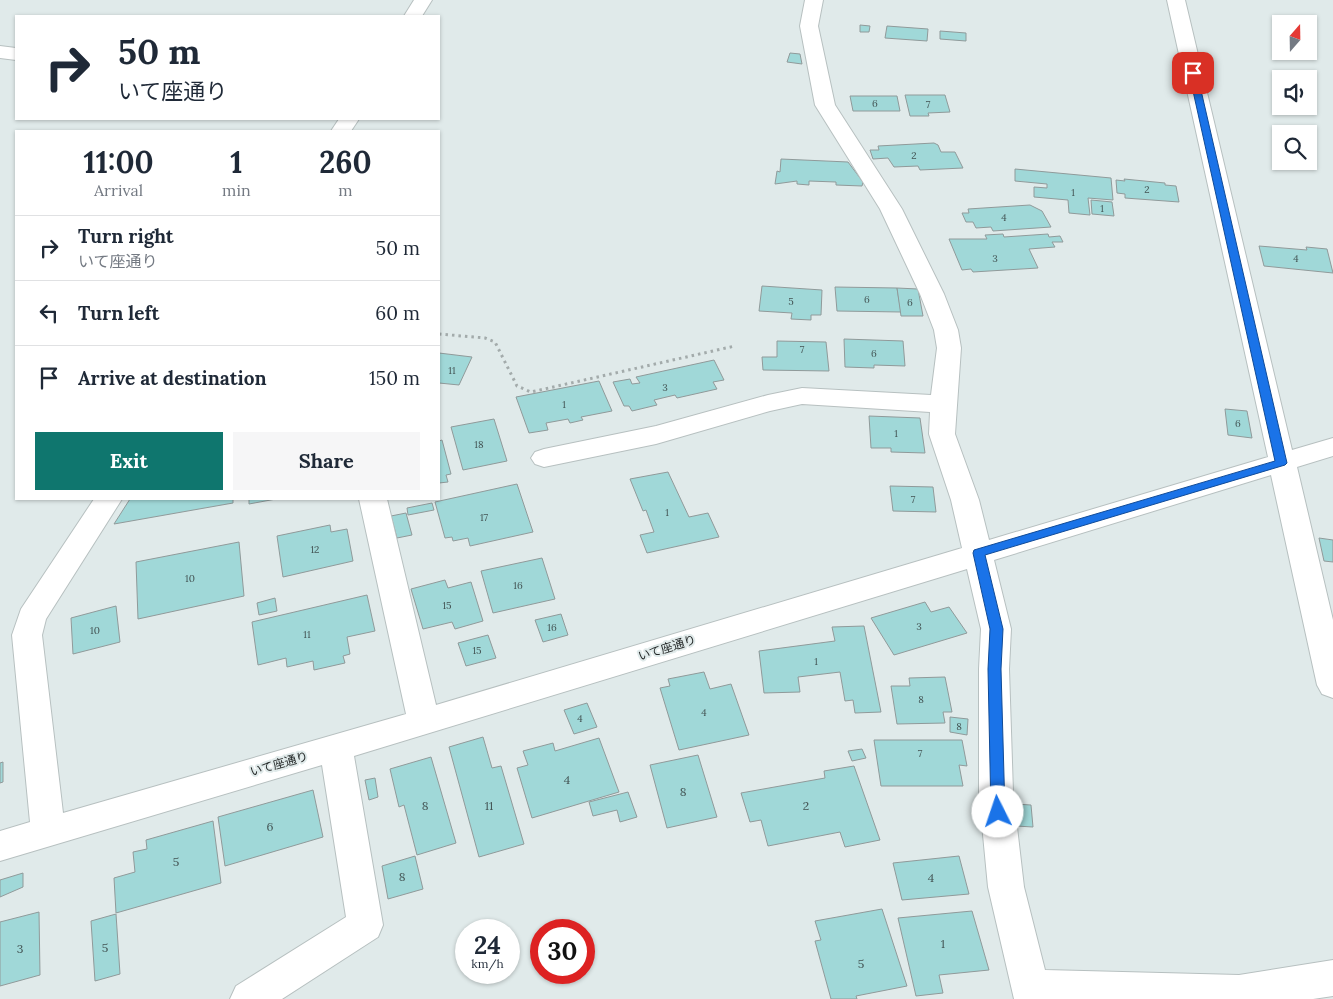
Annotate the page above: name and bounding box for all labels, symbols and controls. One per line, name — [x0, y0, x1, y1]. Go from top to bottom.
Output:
north arrow — [1272, 15, 1318, 60]
map controls — [1272, 15, 1317, 170]
text: 50 m — [118, 29, 201, 74]
icon: right — [35, 35, 100, 100]
pin — [1172, 52, 1214, 94]
icon: arrive — [1179, 59, 1207, 87]
button: sound — [1272, 70, 1317, 115]
text: いて座通り — [118, 77, 227, 105]
house number: 6 — [872, 97, 878, 110]
house number: 7 — [926, 98, 931, 111]
button: search — [1272, 125, 1317, 170]
text: 11:00 — [84, 143, 154, 181]
text: 1 — [230, 143, 242, 181]
text: 260 — [319, 143, 371, 181]
house number: 2 — [911, 149, 917, 162]
text: Arrival — [94, 180, 143, 200]
text: min — [222, 180, 251, 200]
text: m — [338, 180, 352, 200]
house number: 2 — [1144, 183, 1150, 196]
house number: 1 — [1071, 186, 1075, 199]
house number: 1 — [1100, 202, 1104, 215]
house number: 4 — [1001, 211, 1007, 224]
text: Turn right — [78, 224, 174, 248]
icon: right — [35, 234, 63, 262]
text: 50 m — [376, 236, 420, 260]
text: いて座通り — [78, 251, 158, 271]
house number: 3 — [992, 252, 998, 265]
house number: 4 — [1293, 252, 1299, 265]
house number: 6 — [864, 293, 870, 306]
house number: 5 — [788, 295, 794, 308]
house number: 6 — [907, 296, 913, 309]
icon: left — [35, 299, 63, 327]
text: Turn left — [78, 301, 159, 325]
text: 60 m — [375, 301, 420, 325]
house number: 7 — [800, 343, 805, 356]
house number: 6 — [871, 347, 877, 360]
icon: arrive — [35, 364, 63, 392]
house number: 11 — [448, 364, 456, 377]
text: Arrive at destination — [78, 366, 267, 390]
text: 150 m — [369, 366, 420, 390]
house number: 3 — [662, 381, 668, 394]
house number: 1 — [562, 398, 566, 411]
house number: 6 — [1235, 417, 1241, 430]
house number: 1 — [894, 427, 898, 440]
button: Exit — [35, 432, 223, 490]
button: Share — [233, 432, 420, 490]
house number: 18 — [474, 438, 484, 451]
house number: 7 — [911, 493, 916, 506]
house number: 1 — [665, 506, 669, 519]
house number: 17 — [480, 511, 489, 524]
house number: 12 — [310, 543, 320, 556]
house number: 10 — [185, 572, 195, 585]
house number: 16 — [513, 579, 523, 592]
house number: 15 — [442, 599, 452, 612]
house number: 3 — [916, 620, 922, 633]
house number: 16 — [547, 621, 557, 634]
house number: 10 — [90, 624, 100, 637]
house number: 11 — [303, 628, 311, 641]
street label: いて座通り — [636, 632, 698, 663]
house number: 15 — [472, 644, 482, 657]
house number: 1 — [814, 655, 818, 668]
house number: 8 — [918, 693, 924, 706]
house number: 4 — [701, 706, 707, 719]
house number: 4 — [577, 712, 583, 725]
house number: 8 — [956, 720, 962, 733]
house number: 7 — [918, 747, 923, 760]
street label: いて座通り — [248, 748, 310, 779]
house number: 4 — [564, 772, 571, 787]
house number: 8 — [680, 784, 687, 799]
position arrow — [971, 785, 1023, 837]
house number: 8 — [422, 798, 429, 813]
house number: 11 — [485, 798, 493, 813]
house number: 2 — [803, 798, 809, 813]
house number: 6 — [267, 819, 274, 834]
house number: 5 — [173, 854, 179, 869]
house number: 8 — [399, 869, 406, 884]
house number: 4 — [928, 870, 935, 885]
speed limit sign: 30 — [530, 919, 595, 984]
text: 24 — [474, 929, 501, 961]
house number: 1 — [941, 936, 945, 951]
house number: 5 — [102, 940, 108, 955]
house number: 3 — [17, 941, 24, 956]
text: km/h — [471, 956, 504, 971]
house number: 5 — [858, 956, 864, 971]

